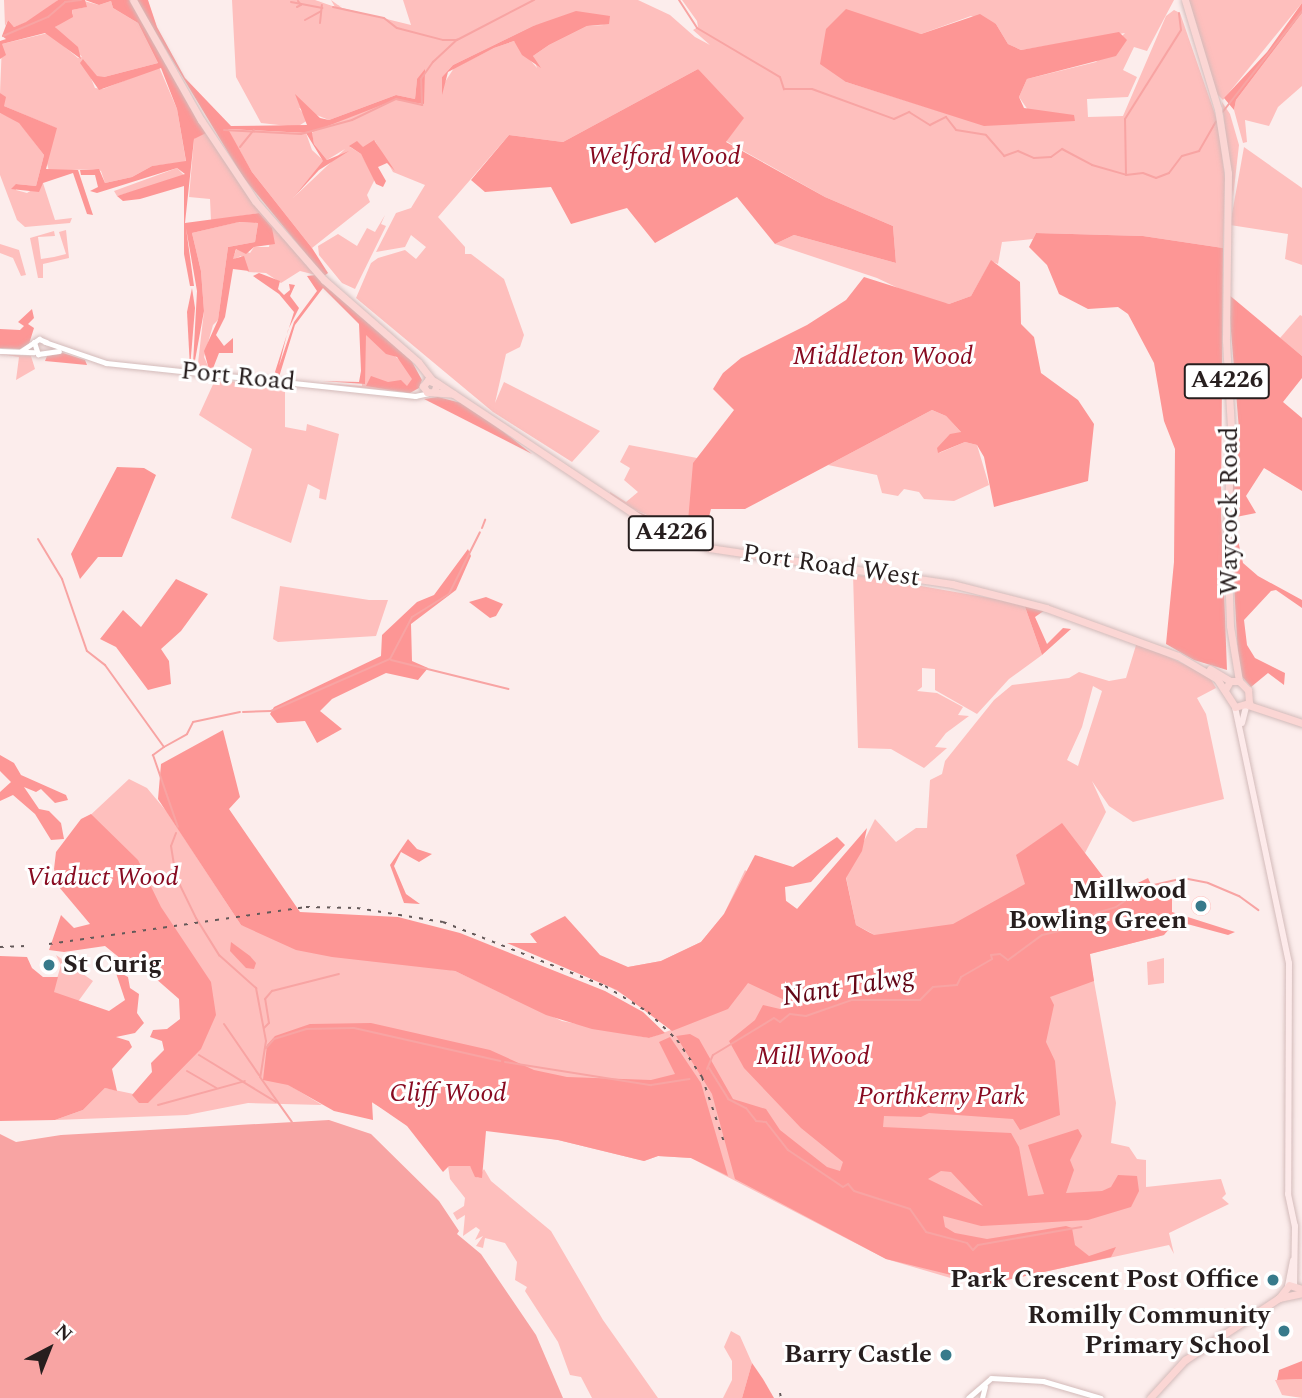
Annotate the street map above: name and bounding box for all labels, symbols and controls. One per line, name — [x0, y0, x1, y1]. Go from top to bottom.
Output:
park label: Welford Wood — [587, 141, 741, 173]
park label: Middleton Wood — [793, 341, 973, 373]
street label: Port Road — [179, 355, 297, 399]
road number: A4226 — [1183, 360, 1271, 402]
street label: Waycock Road — [1214, 427, 1246, 595]
road number: A4226 — [627, 512, 715, 554]
street label: Port Road West — [740, 538, 922, 594]
park label: Viaduct Wood — [25, 862, 179, 894]
place label: Millwood Bowling Green — [1008, 875, 1187, 936]
marker: Millwood Bowling Green — [1193, 898, 1209, 914]
place label: St Curig — [63, 949, 162, 981]
marker: St Curig — [41, 957, 57, 973]
water label: Nant Talwg — [780, 960, 916, 1014]
park label: Mill Wood — [756, 1041, 870, 1073]
park label: Cliff Wood — [389, 1078, 507, 1110]
park label: Porthkerry Park — [857, 1081, 1025, 1113]
place label: Park Crescent Post Office — [950, 1264, 1259, 1296]
marker: Park Crescent Post Office — [1265, 1272, 1281, 1288]
place label: Romilly Community Primary School — [1027, 1300, 1270, 1362]
north arrow — [14, 1314, 84, 1384]
text: N — [48, 1317, 79, 1349]
marker: Romilly Community Primary School — [1276, 1323, 1292, 1339]
place label: Barry Castle — [784, 1339, 932, 1371]
marker: Barry Castle — [938, 1347, 954, 1363]

